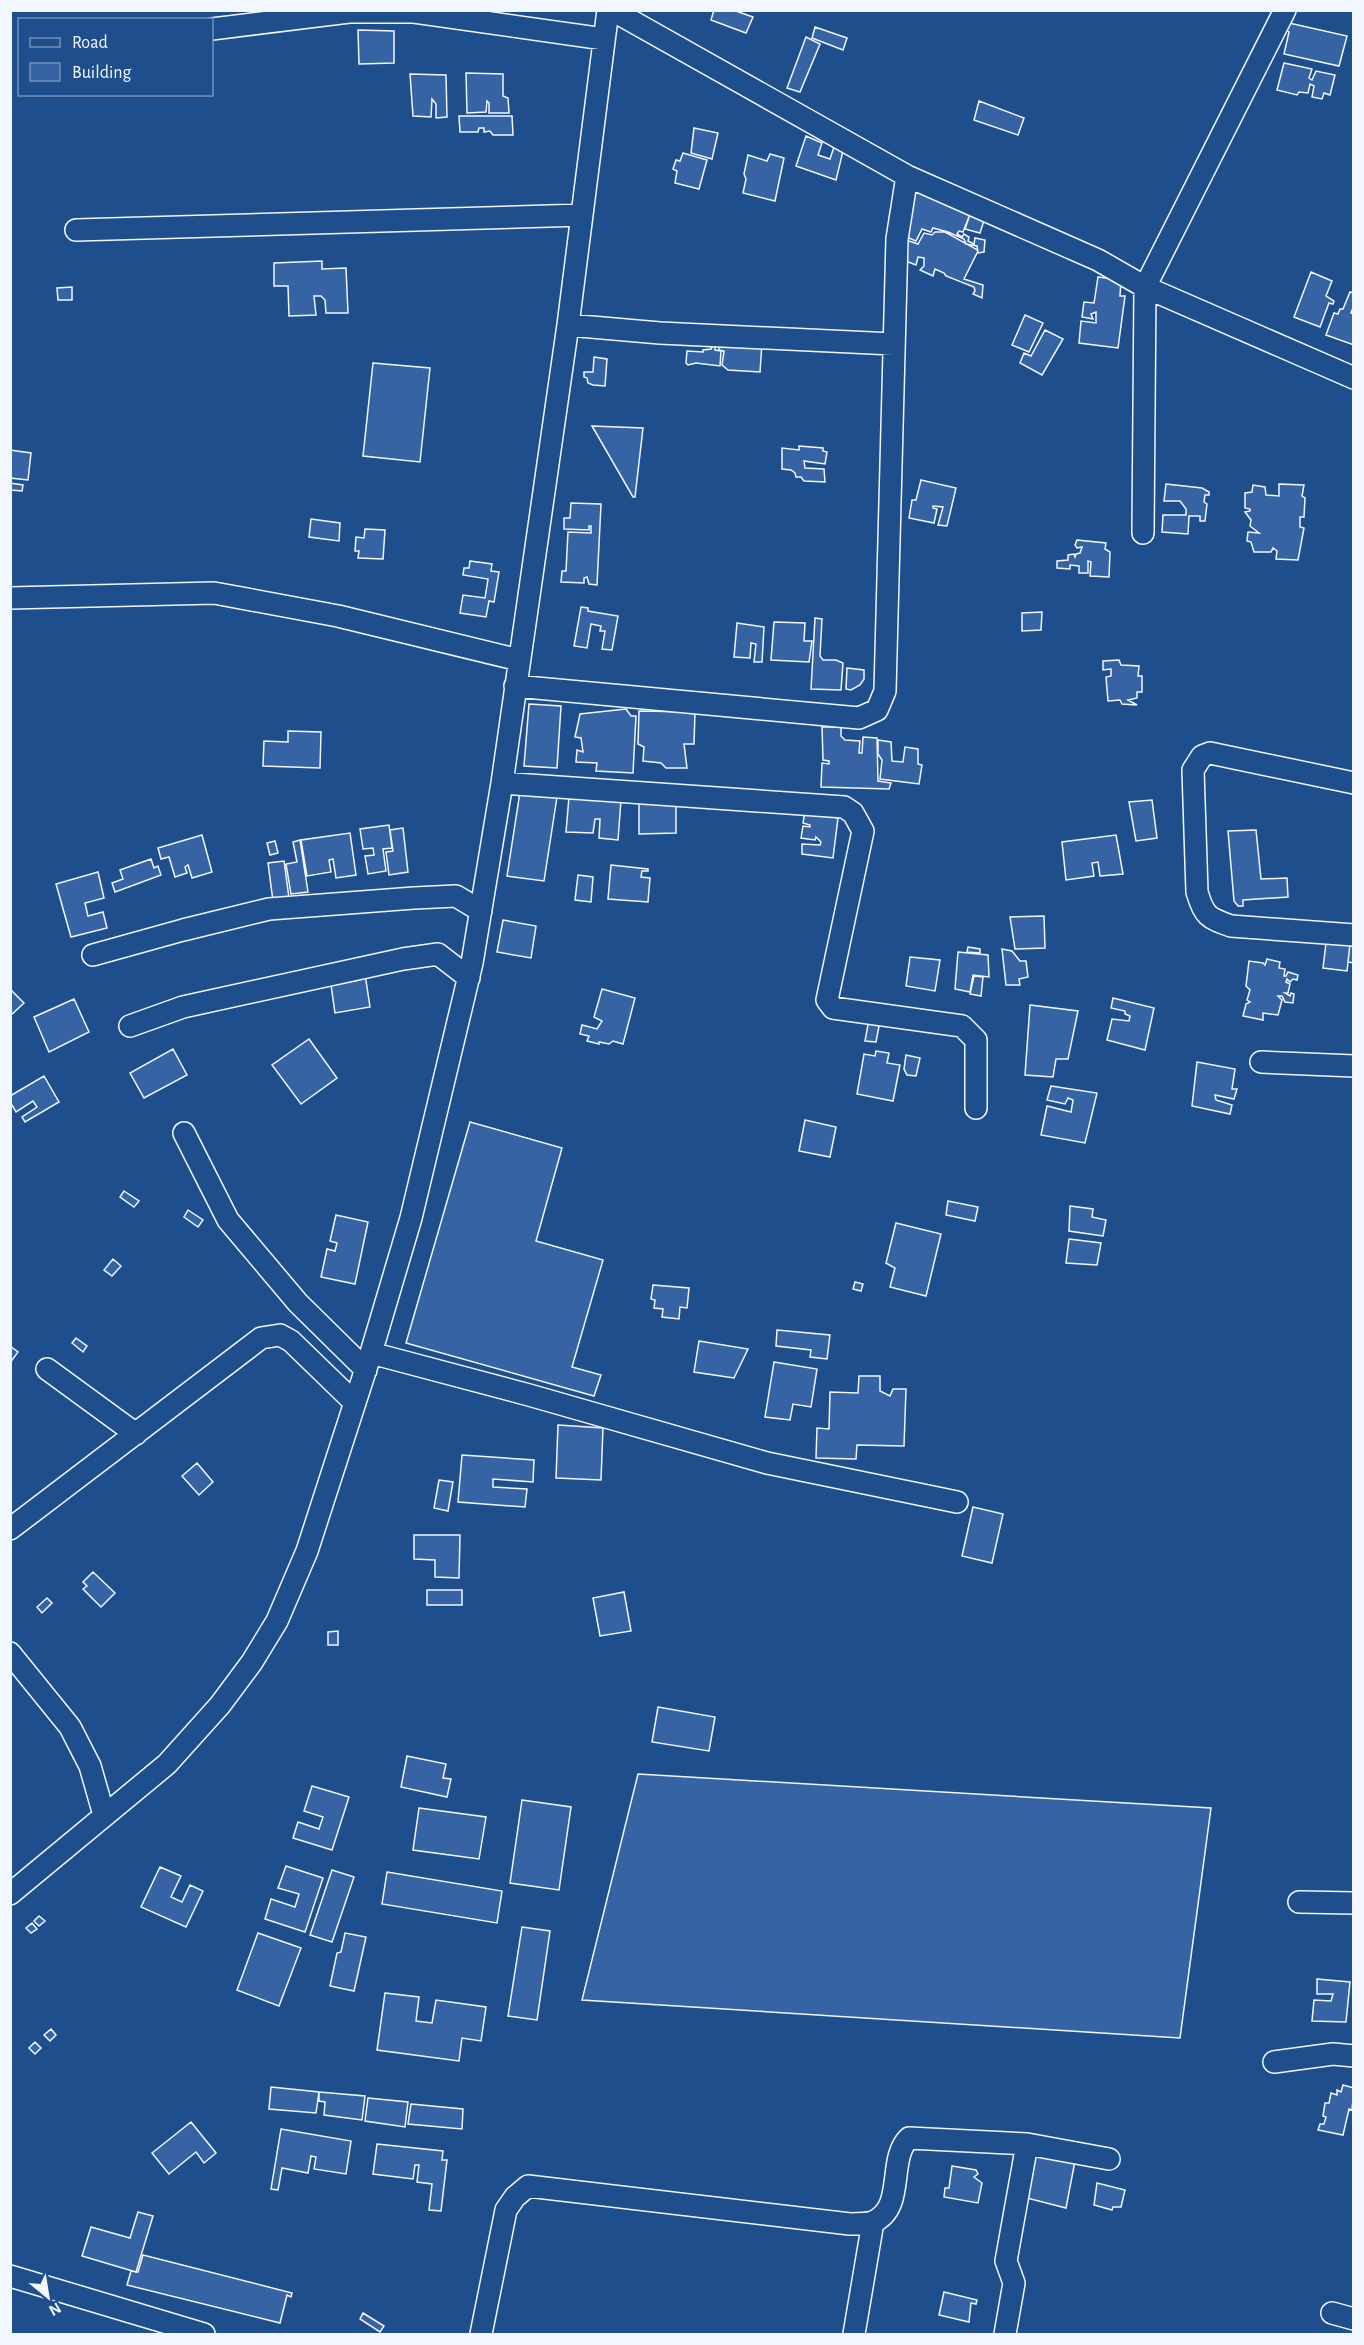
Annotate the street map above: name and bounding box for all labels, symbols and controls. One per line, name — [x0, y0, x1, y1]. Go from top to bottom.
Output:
legend — [18, 18, 213, 96]
text: Road — [72, 34, 108, 52]
text: Building — [72, 64, 132, 82]
north arrow — [18, 2267, 78, 2327]
text: N — [46, 2299, 64, 2319]

